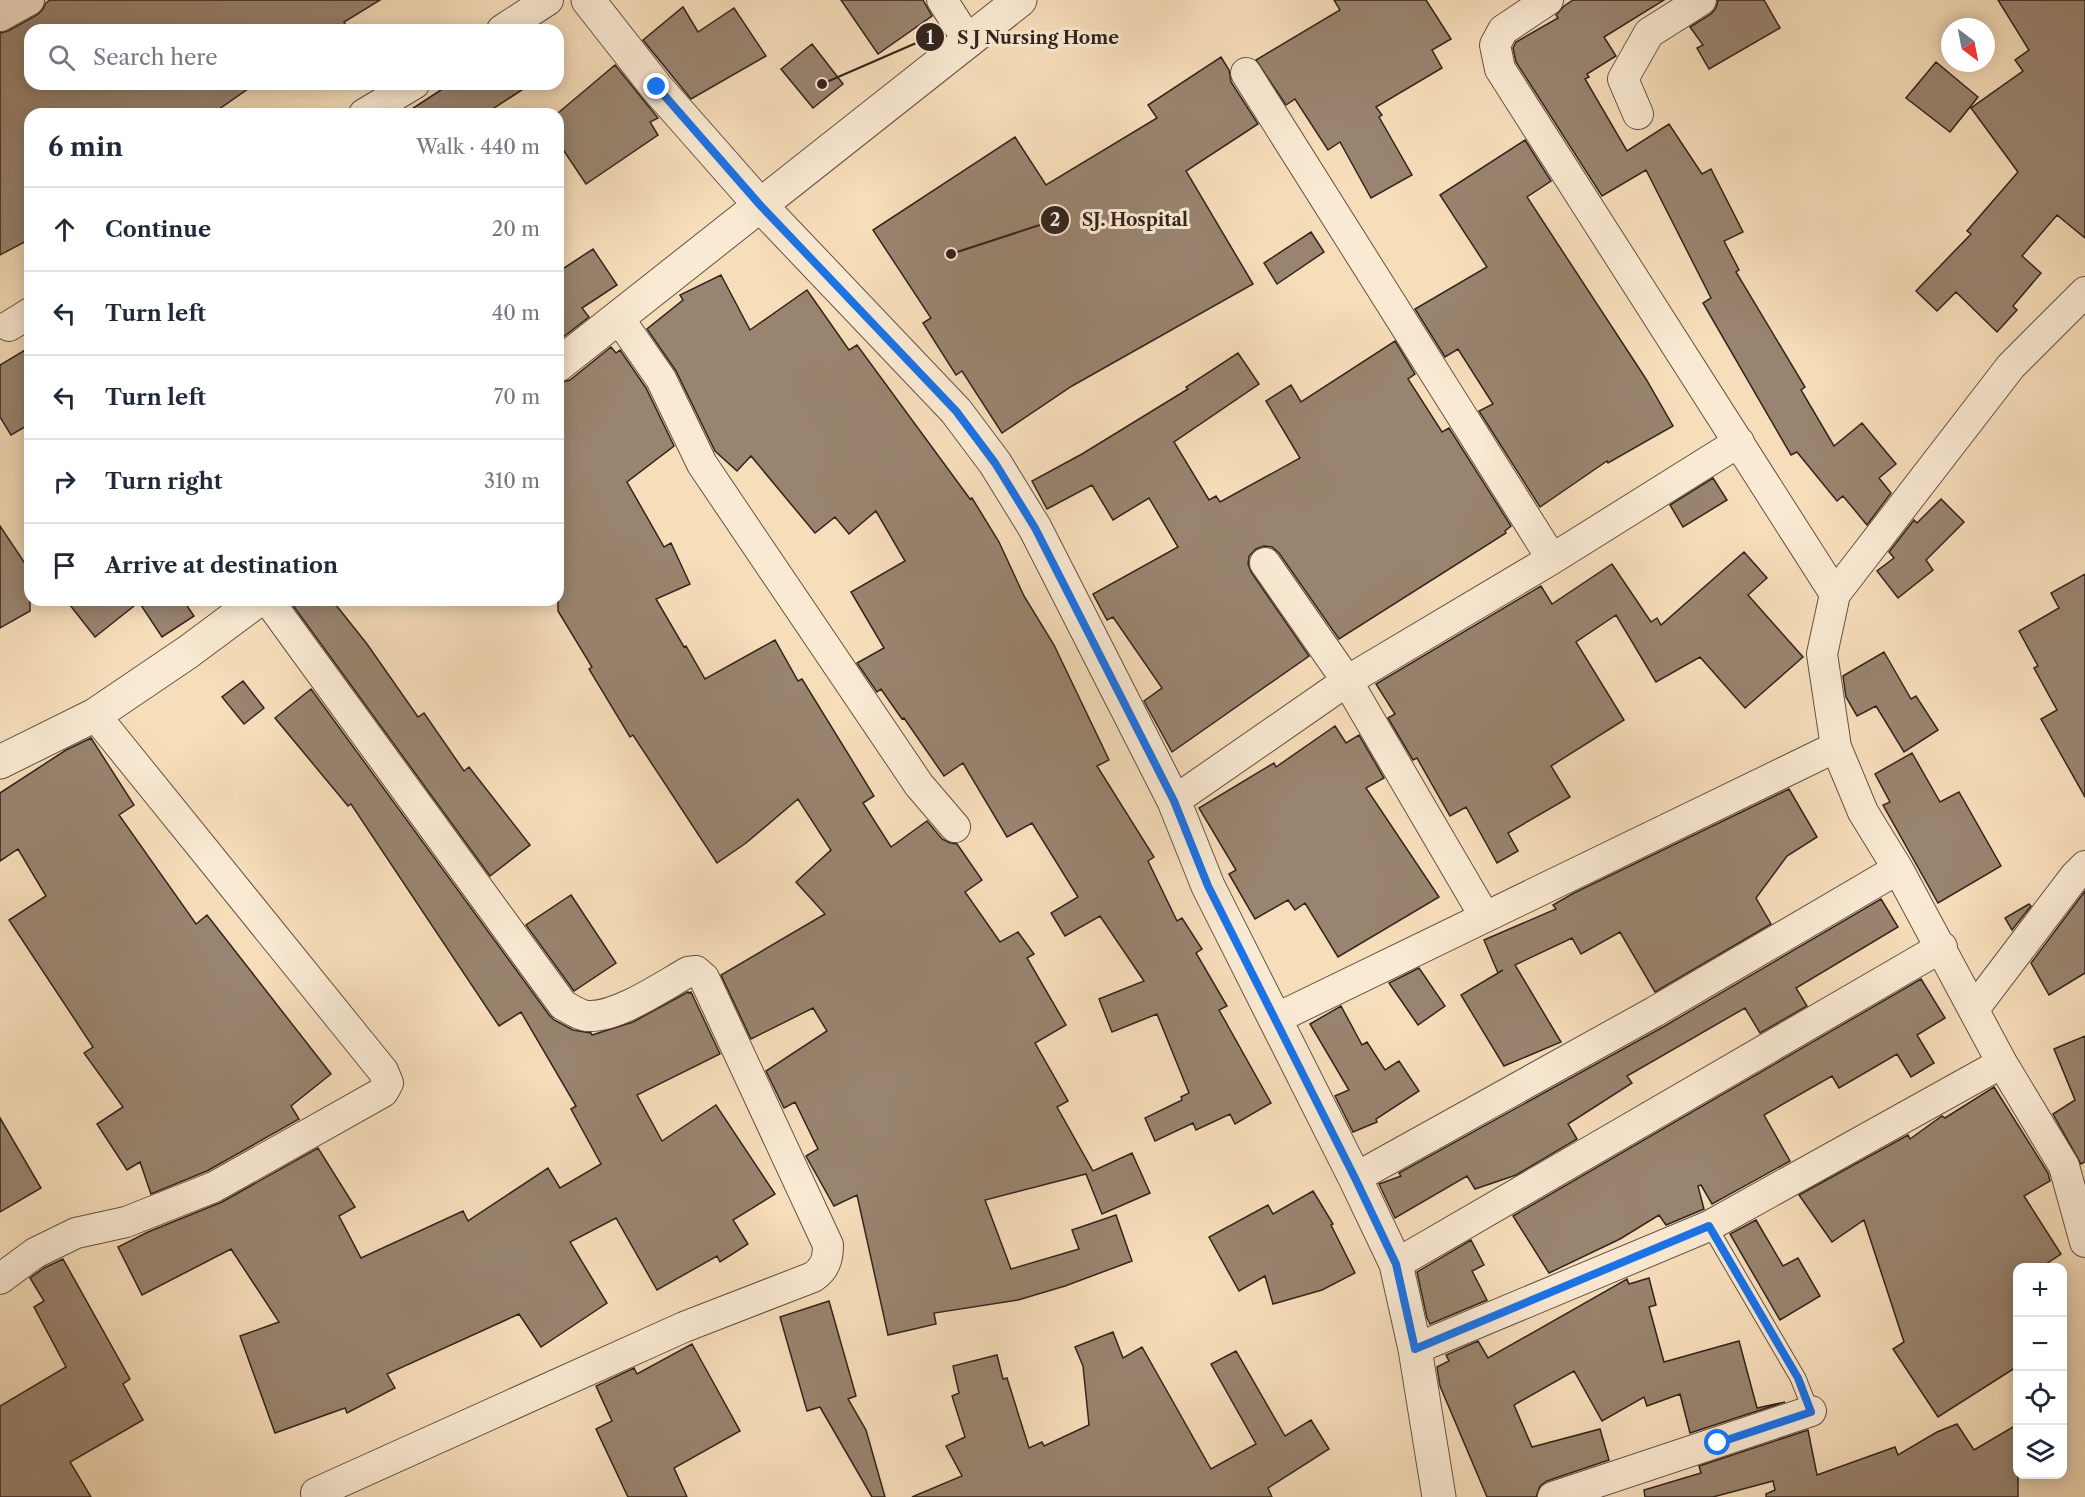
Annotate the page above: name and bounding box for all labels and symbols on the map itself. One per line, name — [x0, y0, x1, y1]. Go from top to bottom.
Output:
north arrow — [1941, 18, 1995, 72]
callout: S J Nursing Home — [915, 19, 1131, 55]
text: 1 — [926, 27, 934, 49]
text: S J Nursing Home — [957, 27, 1119, 49]
route end — [643, 73, 669, 99]
callout: SJ. Hospital — [1040, 202, 1200, 238]
text: 2 — [1050, 209, 1060, 231]
text: SJ. Hospital — [1082, 209, 1188, 231]
route start — [1704, 1429, 1730, 1455]

